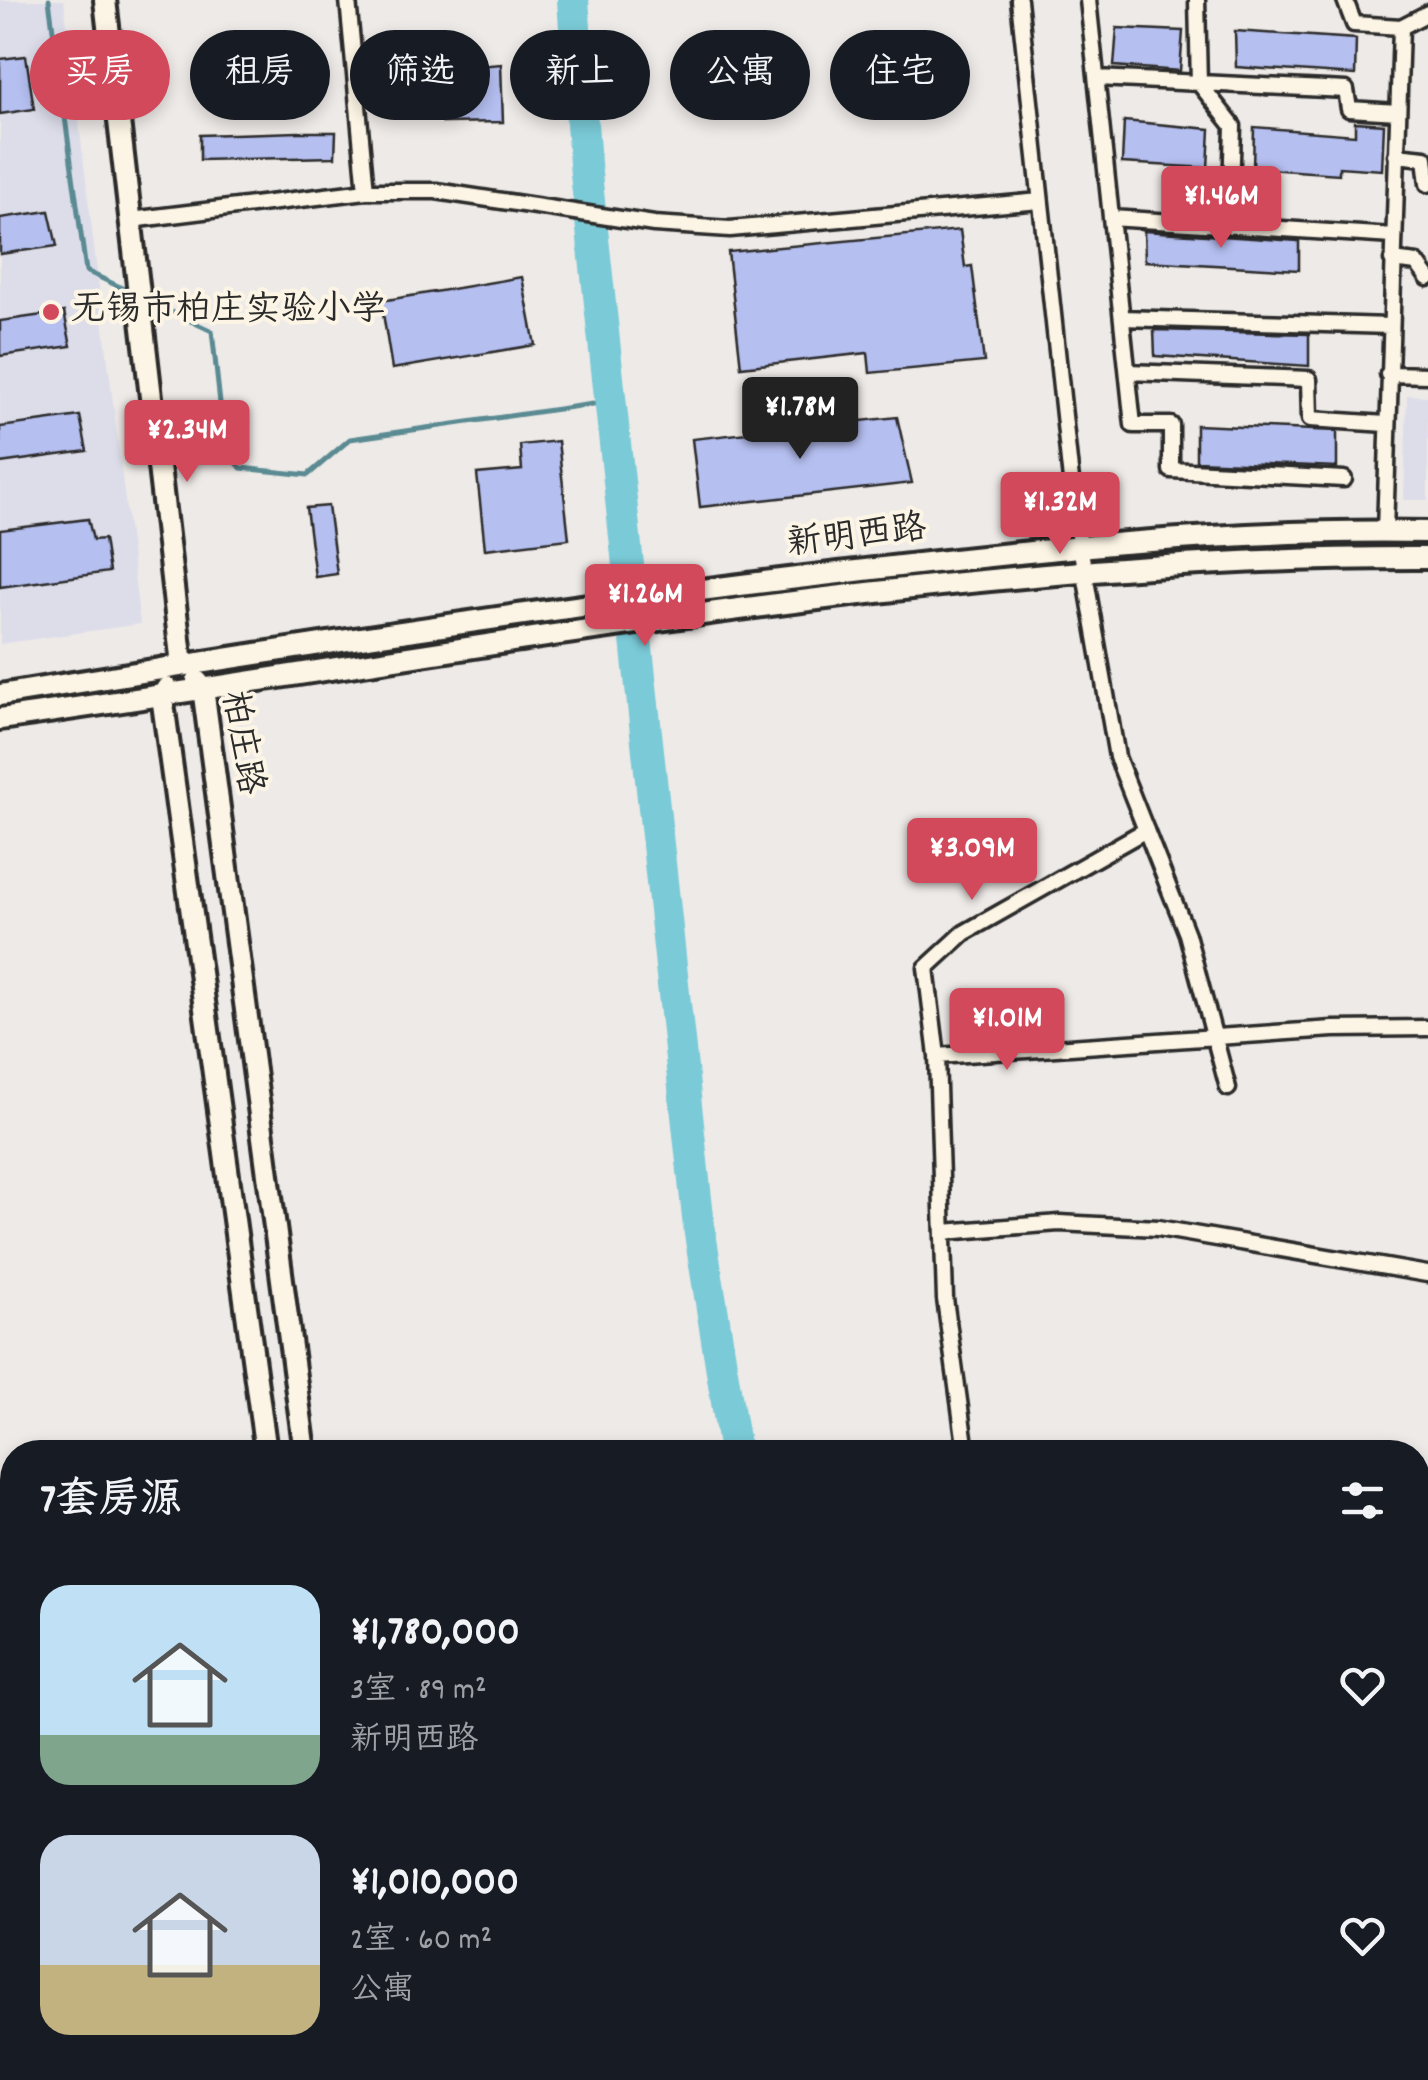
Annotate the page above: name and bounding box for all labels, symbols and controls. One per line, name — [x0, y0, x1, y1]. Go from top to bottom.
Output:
chip: 买房 — [30, 30, 170, 120]
chip: 租房 — [190, 30, 330, 120]
chip: 筛选 — [350, 30, 490, 120]
chip: 新上 — [510, 30, 650, 120]
chip: 公寓 — [670, 30, 810, 120]
chip: 住宅 — [830, 30, 970, 120]
pin: ¥1.46M — [1140, 166, 1302, 251]
text: ¥1.46M — [1183, 175, 1259, 221]
place label: 无锡市柏庄实验小学 — [71, 287, 386, 337]
marker: 无锡市柏庄实验小学 — [40, 301, 62, 323]
pin: ¥1.78M — [719, 377, 881, 462]
text: ¥1.78M — [764, 386, 836, 432]
pin: ¥2.34M — [106, 400, 268, 485]
text: ¥2.34M — [146, 409, 228, 455]
pin: ¥1.32M — [979, 472, 1141, 557]
text: ¥1.32M — [1023, 481, 1097, 527]
street label: 新明西路 — [784, 505, 930, 571]
pin: ¥1.26M — [564, 564, 726, 649]
text: ¥1.26M — [607, 573, 683, 619]
street label: 柏庄路 — [206, 687, 274, 799]
pin: ¥3.09M — [891, 818, 1053, 903]
text: ¥3.09M — [929, 827, 1015, 873]
pin: ¥1.01M — [926, 988, 1088, 1073]
text: ¥1.01M — [971, 997, 1043, 1043]
text: 7套房源 — [40, 1473, 182, 1533]
icon: filters — [1335, 1473, 1390, 1528]
text: ¥1,780,000 — [350, 1605, 520, 1665]
icon: home — [120, 1625, 240, 1745]
icon: heart — [1335, 1658, 1390, 1713]
text: 3室 · 89 m² — [350, 1669, 487, 1715]
text: 新明西路 — [350, 1719, 478, 1765]
text: ¥1,010,000 — [350, 1855, 519, 1915]
icon: home — [120, 1875, 240, 1995]
icon: heart — [1335, 1908, 1390, 1963]
text: 2室 · 60 m² — [350, 1919, 492, 1965]
text: 公寓 — [350, 1969, 414, 2015]

